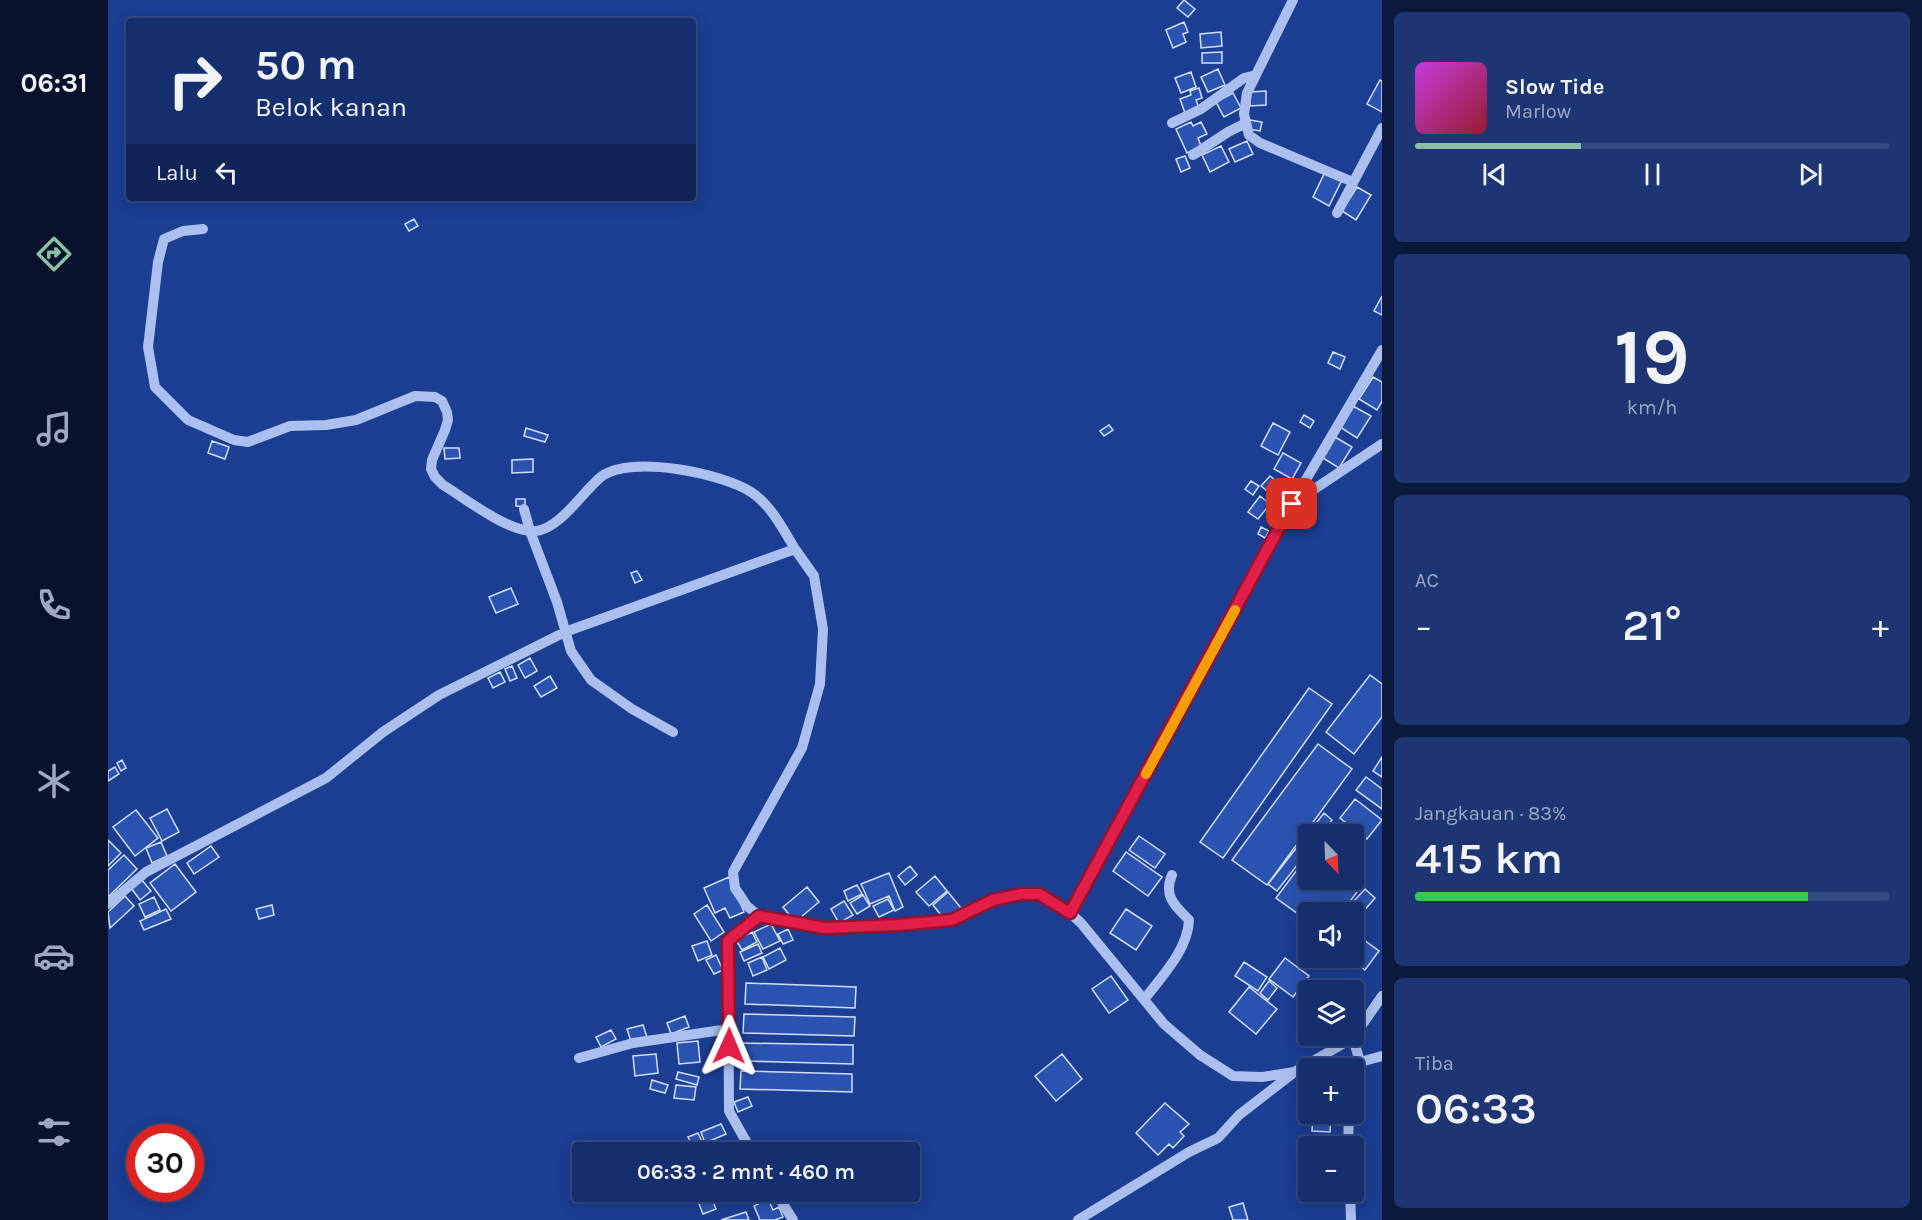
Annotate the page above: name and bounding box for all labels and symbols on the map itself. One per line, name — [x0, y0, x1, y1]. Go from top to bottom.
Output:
pin — [1266, 478, 1317, 529]
north arrow — [1298, 824, 1364, 890]
position arrow — [697, 1014, 761, 1078]
speed limit sign: 30 — [126, 1124, 204, 1202]

